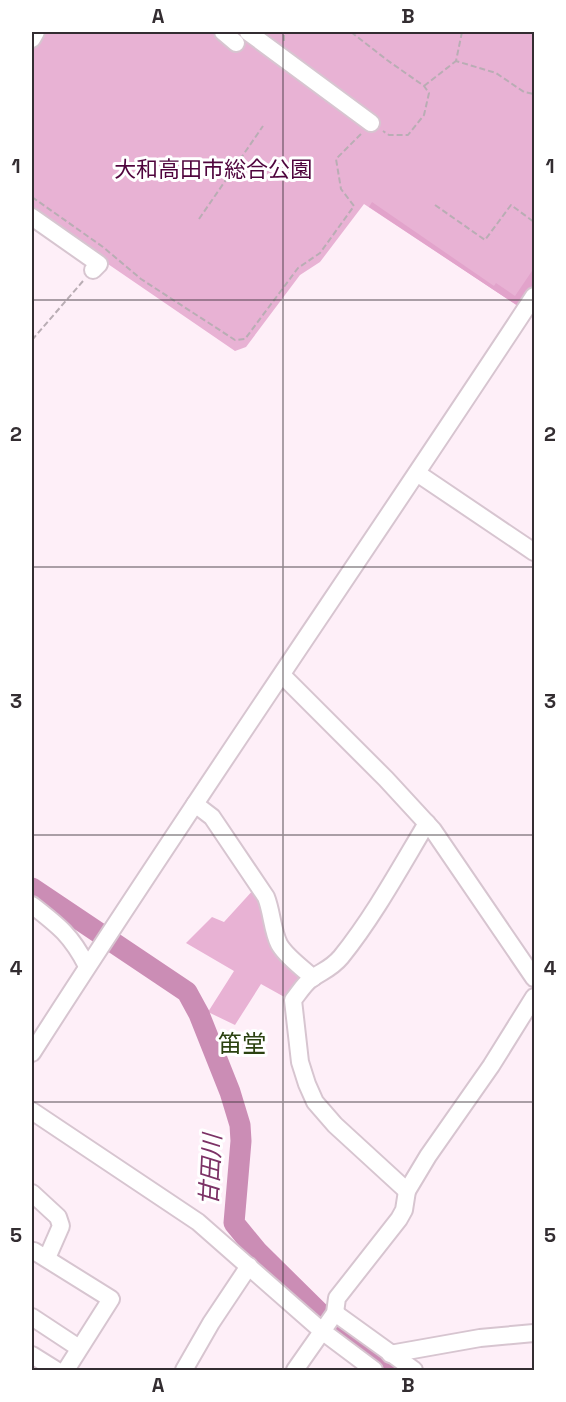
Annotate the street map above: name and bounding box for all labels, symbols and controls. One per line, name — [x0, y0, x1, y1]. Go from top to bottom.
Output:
text: A — [152, 3, 165, 29]
text: B — [401, 3, 415, 29]
text: 1 — [11, 153, 21, 179]
text: 1 — [545, 153, 555, 179]
park label: 大和高田市総合公園 — [114, 155, 312, 183]
text: 2 — [10, 421, 22, 447]
text: 2 — [544, 421, 556, 447]
text: 3 — [10, 688, 22, 714]
text: 3 — [544, 688, 556, 714]
text: 4 — [10, 955, 23, 981]
text: 4 — [544, 955, 557, 981]
district label: 笛堂 — [218, 1028, 266, 1059]
water label: 甘田川 — [193, 1130, 228, 1207]
text: 5 — [10, 1222, 22, 1248]
text: 5 — [544, 1222, 556, 1248]
text: A — [152, 1372, 165, 1398]
text: B — [401, 1372, 415, 1398]

